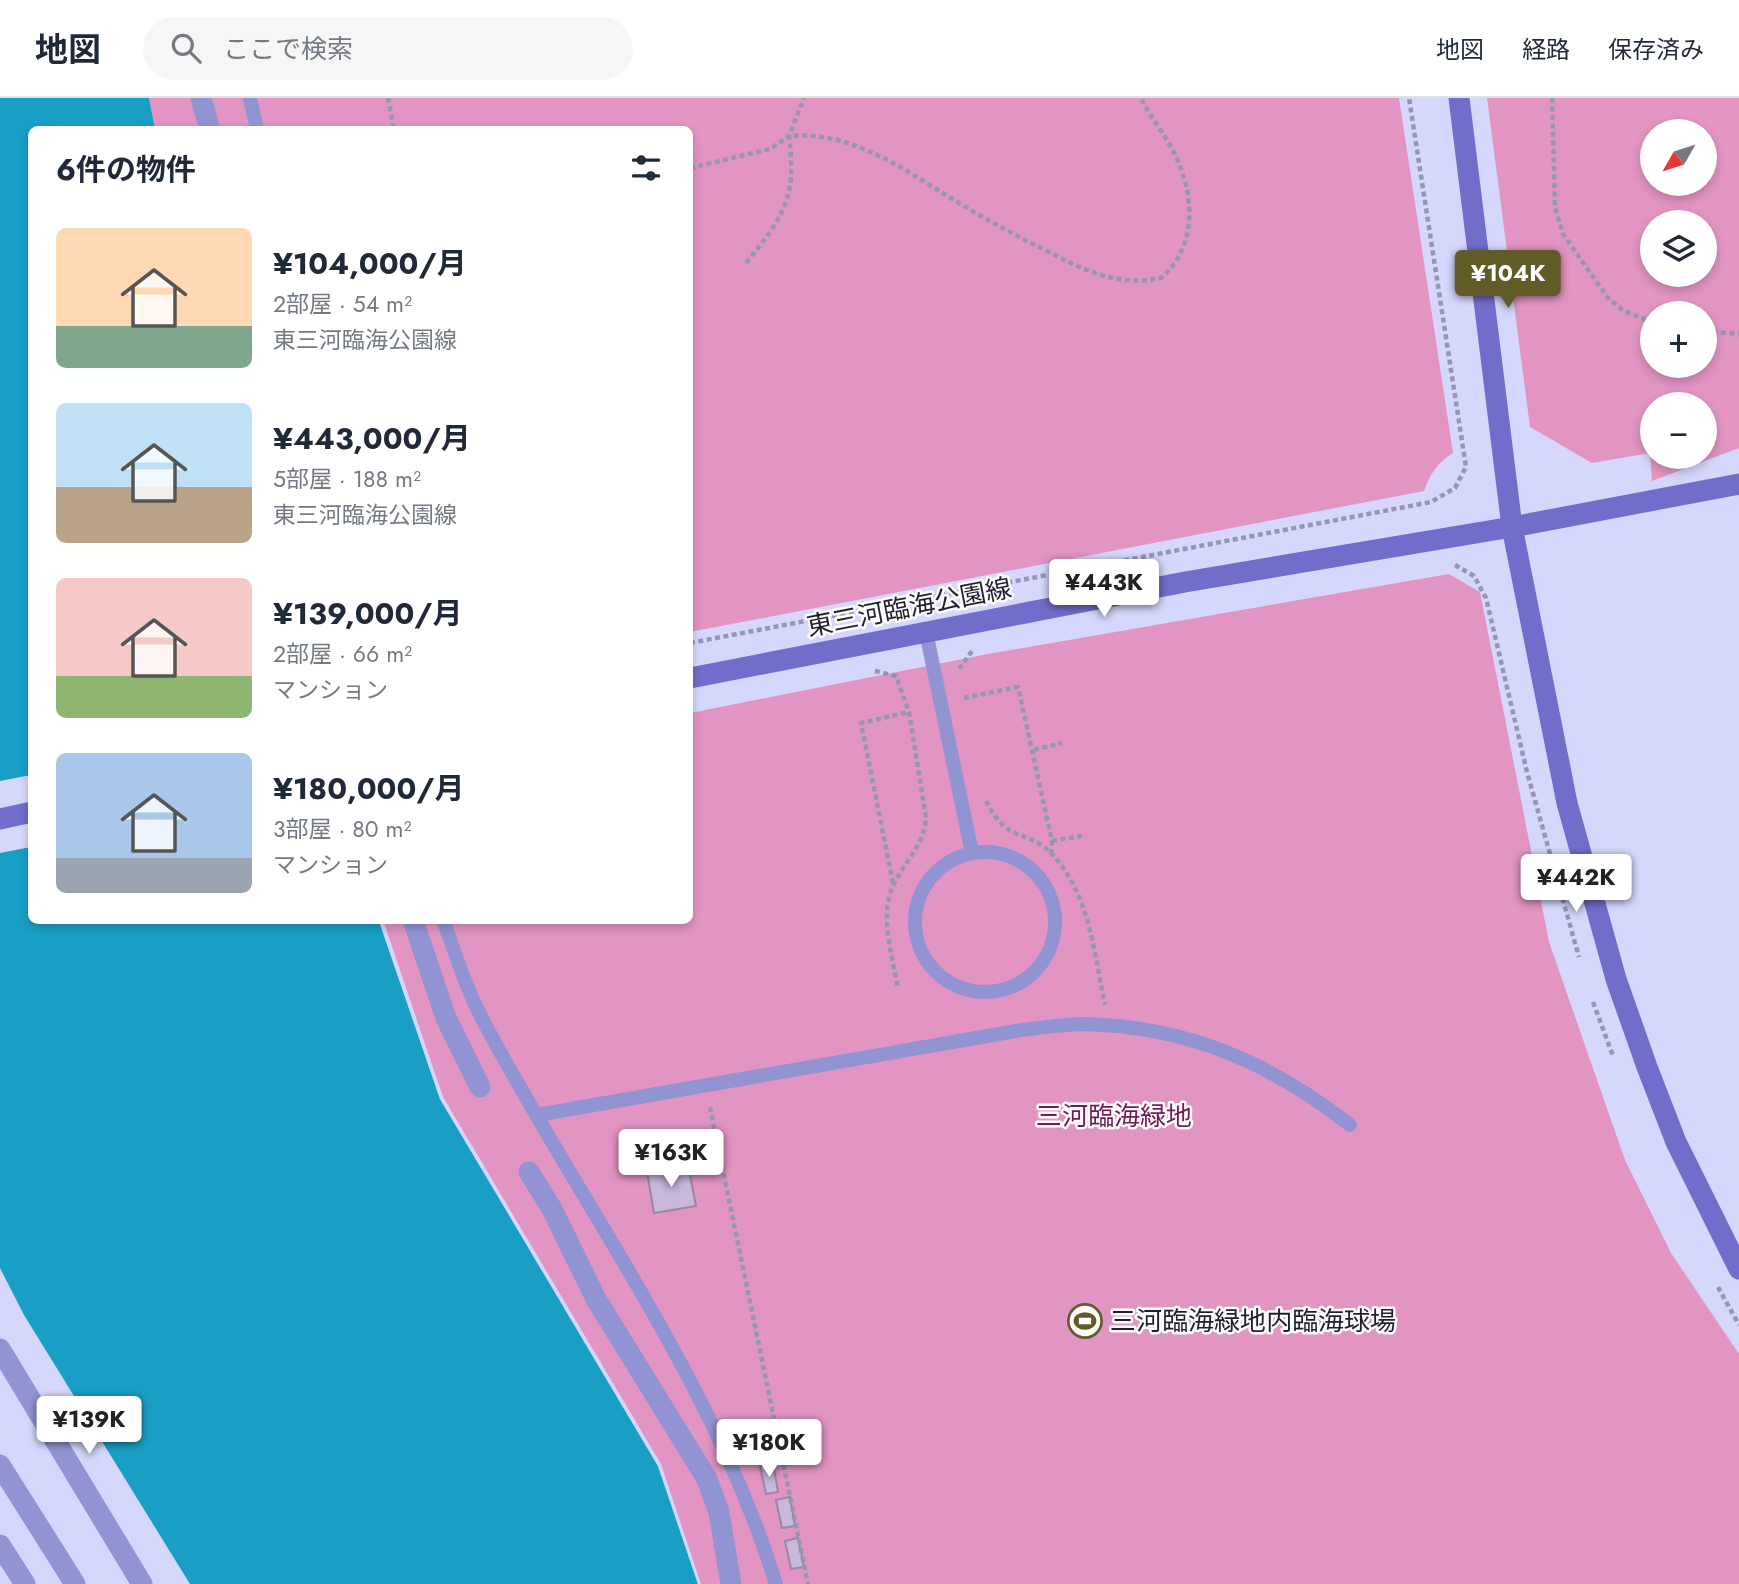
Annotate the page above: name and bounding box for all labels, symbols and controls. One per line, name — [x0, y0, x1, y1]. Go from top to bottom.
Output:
search box — [143, 17, 633, 80]
text: 地図 — [35, 26, 101, 73]
icon: search — [167, 29, 205, 67]
text: ここで検索 — [223, 30, 353, 68]
text: 地図 — [1436, 32, 1484, 67]
text: 経路 — [1522, 32, 1570, 67]
text: 保存済み — [1608, 32, 1704, 67]
north arrow — [1640, 119, 1717, 196]
map controls — [1640, 119, 1717, 469]
text: 6件の物件 — [56, 148, 196, 191]
icon: filters — [627, 149, 665, 187]
button: layers — [1640, 210, 1717, 287]
text: ¥104,000/月 — [273, 242, 467, 285]
pin: ¥104K — [1459, 250, 1557, 310]
icon: home — [112, 256, 196, 340]
text: ¥104K — [1471, 256, 1545, 290]
text: 2部屋 · 54 m² — [273, 287, 412, 321]
button: + — [1640, 301, 1717, 378]
text: 東三河臨海公園線 — [273, 323, 457, 357]
button: − — [1640, 392, 1717, 469]
text: ¥443,000/月 — [273, 417, 471, 460]
icon: home — [112, 431, 196, 515]
text: 5部屋 · 188 m² — [273, 462, 421, 496]
text: 東三河臨海公園線 — [273, 498, 457, 532]
pin: ¥443K — [1055, 560, 1153, 619]
text: ¥443K — [1065, 565, 1143, 599]
street label: 東三河臨海公園線 — [803, 569, 1015, 645]
text: ¥139,000/月 — [273, 592, 462, 635]
icon: home — [112, 606, 196, 690]
text: 2部屋 · 66 m² — [273, 637, 412, 671]
text: マンション — [273, 673, 388, 707]
text: ¥180,000/月 — [273, 767, 465, 810]
icon: home — [112, 781, 196, 865]
text: 3部屋 · 80 m² — [273, 812, 411, 846]
text: マンション — [273, 848, 388, 882]
pin: ¥442K — [1527, 854, 1625, 914]
text: ¥442K — [1537, 860, 1615, 894]
park label: 三河臨海緑地 — [1036, 1097, 1192, 1135]
pin: ¥163K — [622, 1130, 720, 1189]
text: ¥163K — [635, 1135, 707, 1169]
sports icon: 三河臨海緑地内臨海球場 — [1066, 1302, 1104, 1340]
place label: 三河臨海緑地内臨海球場 — [1110, 1302, 1396, 1340]
pin: ¥139K — [40, 1396, 138, 1456]
text: ¥139K — [53, 1402, 125, 1436]
pin: ¥180K — [720, 1420, 818, 1479]
text: ¥180K — [733, 1425, 805, 1459]

